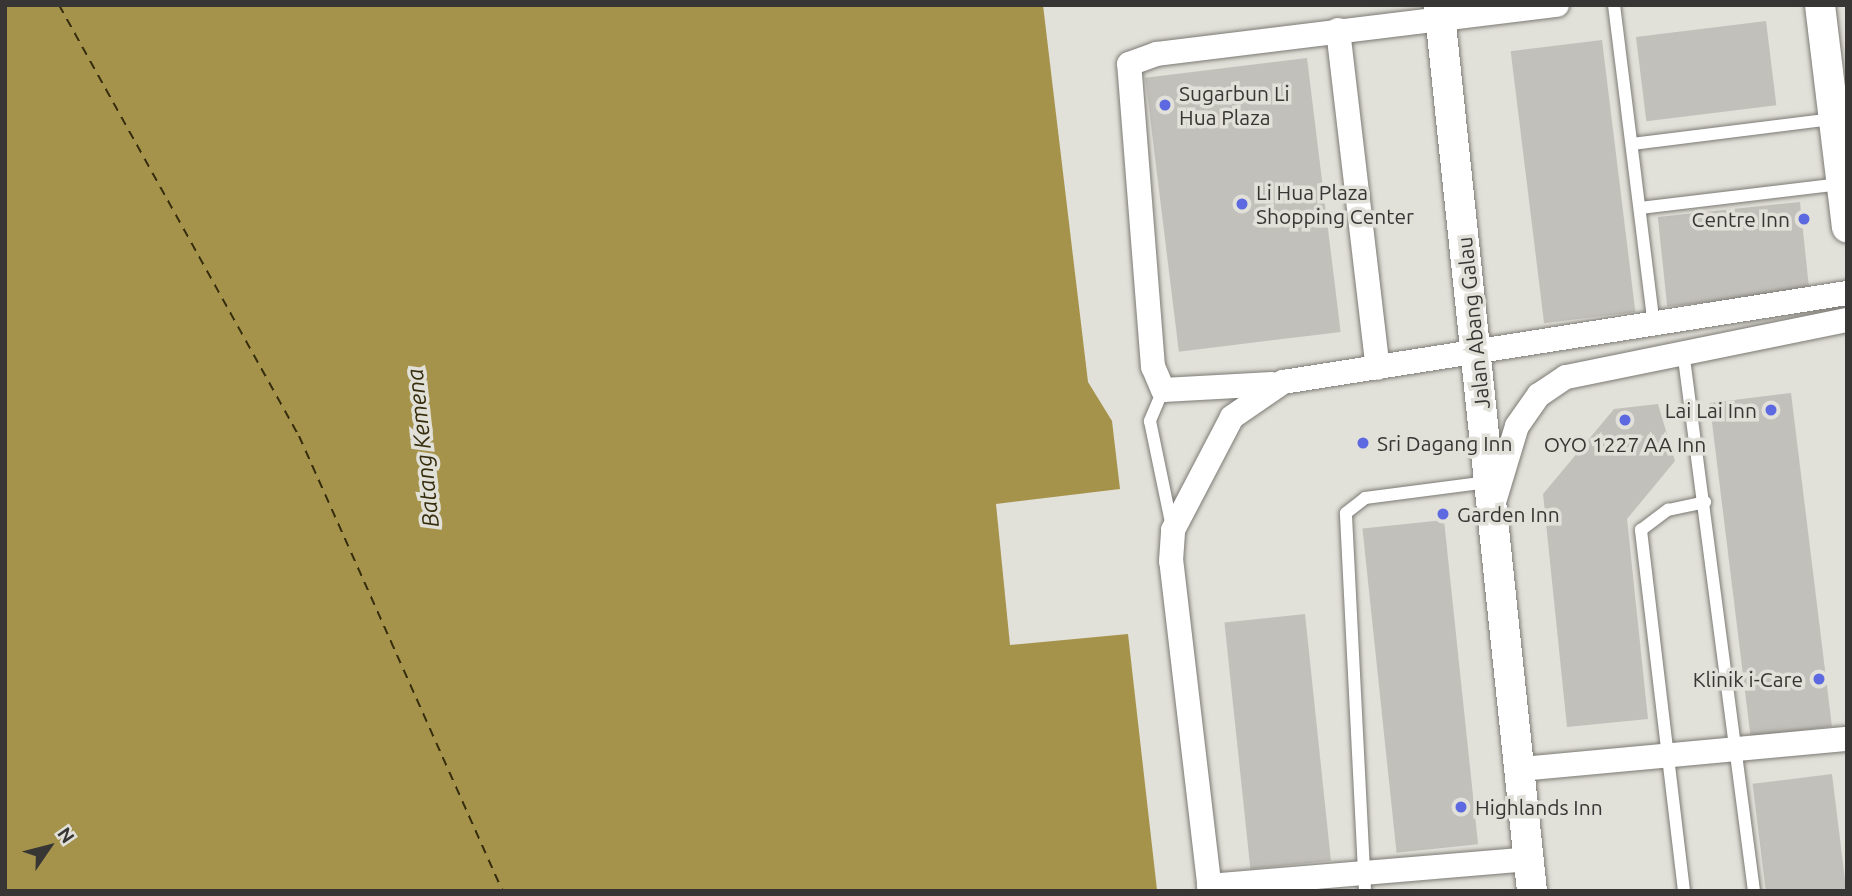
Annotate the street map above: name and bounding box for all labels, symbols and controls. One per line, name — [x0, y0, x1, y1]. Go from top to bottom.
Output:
place label: Sugarbun Li Hua Plaza — [1179, 80, 1290, 130]
marker: Sugarbun Li Hua Plaza — [1157, 97, 1173, 113]
place label: Li Hua Plaza Shopping Center — [1256, 179, 1414, 229]
marker: Li Hua Plaza Shopping Center — [1234, 196, 1250, 212]
place label: Centre Inn — [1692, 206, 1790, 232]
marker: Centre Inn — [1796, 211, 1812, 227]
street label: Jalan Abang Galau — [1451, 236, 1495, 410]
water label: Batang Kemena — [401, 367, 445, 529]
place label: Lai Lai Inn — [1665, 397, 1757, 423]
marker: Lai Lai Inn — [1763, 402, 1779, 418]
marker: OYO 1227 AA Inn — [1617, 412, 1633, 428]
place label: Sri Dagang Inn — [1377, 430, 1513, 456]
place label: OYO 1227 AA Inn — [1544, 431, 1706, 457]
marker: Sri Dagang Inn — [1355, 435, 1371, 451]
place label: Garden Inn — [1457, 501, 1560, 527]
marker: Garden Inn — [1435, 506, 1451, 522]
place label: Klinik i-Care — [1693, 666, 1803, 692]
marker: Klinik i-Care — [1809, 669, 1829, 689]
place label: Highlands Inn — [1475, 794, 1603, 820]
marker: Highlands Inn — [1453, 799, 1469, 815]
north arrow — [14, 812, 84, 882]
text: N — [53, 823, 79, 847]

